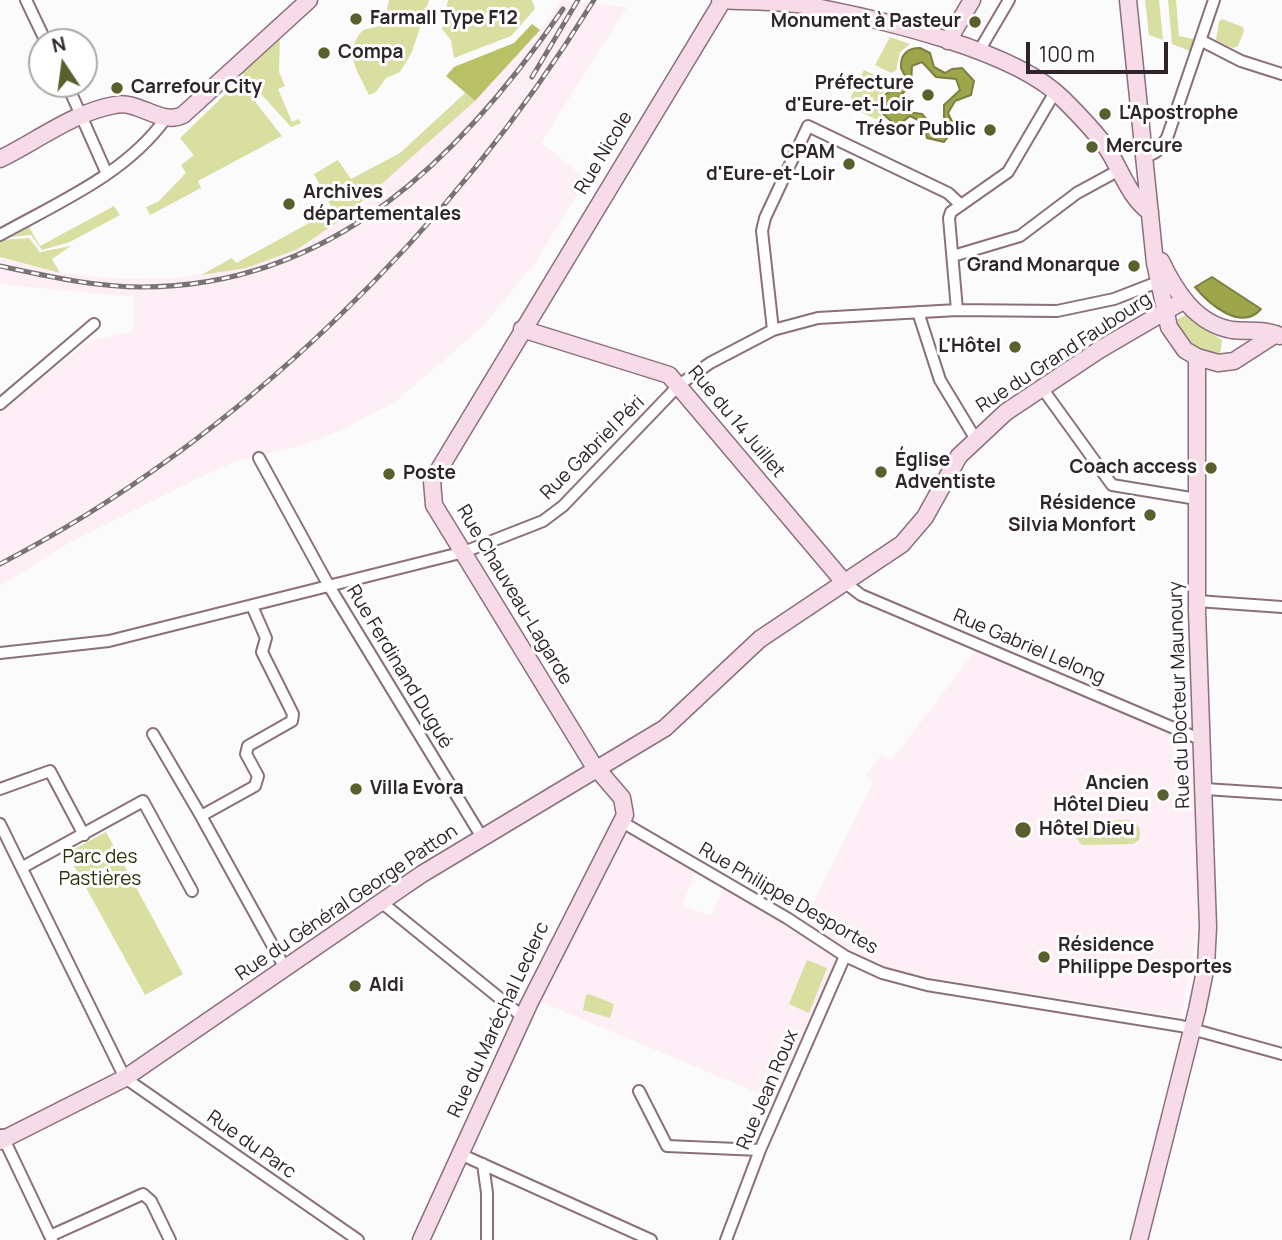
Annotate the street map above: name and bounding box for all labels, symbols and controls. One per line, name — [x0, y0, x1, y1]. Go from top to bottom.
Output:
place label: Farmall Type F12 — [370, 8, 518, 30]
marker: Farmall Type F12 — [348, 11, 364, 27]
place label: Monument à Pasteur — [771, 11, 961, 33]
marker: Monument à Pasteur — [967, 14, 983, 30]
north arrow — [28, 28, 98, 98]
scale bar — [1030, 28, 1172, 72]
text: N — [49, 30, 68, 59]
text: 100 m — [1039, 40, 1095, 68]
place label: Compa — [338, 42, 404, 64]
marker: Compa — [316, 45, 332, 61]
place label: Préfecture d'Eure-et-Loir — [785, 73, 914, 117]
place label: Carrefour City — [131, 77, 262, 99]
marker: Carrefour City — [109, 80, 125, 96]
marker: Préfecture d'Eure-et-Loir — [920, 87, 936, 103]
place label: L'Apostrophe — [1119, 103, 1238, 125]
marker: L'Apostrophe — [1097, 106, 1113, 122]
street label: Rue Nicole — [570, 107, 638, 199]
place label: Trésor Public — [856, 119, 976, 141]
marker: Trésor Public — [982, 122, 998, 138]
place label: Mercure — [1106, 136, 1183, 158]
marker: Mercure — [1084, 139, 1100, 155]
place label: CPAM d'Eure-et-Loir — [706, 142, 835, 186]
marker: CPAM d'Eure-et-Loir — [841, 156, 857, 172]
place label: Archives départementales — [303, 182, 461, 226]
marker: Archives départementales — [281, 196, 297, 212]
place label: Grand Monarque — [967, 255, 1120, 277]
marker: Grand Monarque — [1126, 258, 1142, 274]
street label: Rue du Grand Faubourg — [972, 288, 1156, 418]
place label: L'Hôtel — [938, 336, 1001, 358]
marker: L'Hôtel — [1007, 339, 1023, 355]
street label: Rue du 14 Juillet — [683, 361, 789, 483]
street label: Rue Gabriel Péri — [536, 391, 650, 505]
place label: Église Adventiste — [895, 450, 996, 494]
place label: Coach access — [1069, 457, 1197, 479]
marker: Coach access — [1203, 460, 1219, 476]
place label: Poste — [403, 463, 456, 485]
marker: Église Adventiste — [873, 464, 889, 480]
marker: Poste — [381, 466, 397, 482]
place label: Résidence Silvia Monfort — [1008, 493, 1136, 537]
street label: Rue Chauveau-Lagarde — [451, 501, 577, 689]
marker: Résidence Silvia Monfort — [1142, 507, 1158, 523]
street label: Rue Ferdinand Dugué — [341, 581, 457, 753]
street label: Rue du Docteur Maunoury — [1165, 581, 1195, 809]
street label: Rue Gabriel Lelong — [950, 605, 1108, 689]
place label: Ancien Hôtel Dieu — [1053, 773, 1149, 817]
place label: Villa Evora — [370, 778, 464, 800]
marker: Villa Evora — [348, 781, 364, 797]
marker: Ancien Hôtel Dieu — [1155, 787, 1171, 803]
place label: Hôtel Dieu — [1039, 819, 1135, 841]
street label: Rue du Général George Patton — [232, 820, 462, 986]
marker: Hôtel Dieu — [1013, 820, 1033, 840]
street label: Rue Philippe Desportes — [694, 838, 882, 960]
park label: Parc des Pastières — [59, 847, 141, 891]
street label: Rue du Maréchal Leclerc — [444, 919, 554, 1121]
place label: Résidence Philippe Desportes — [1058, 935, 1232, 979]
marker: Résidence Philippe Desportes — [1036, 949, 1052, 965]
place label: Aldi — [369, 975, 404, 997]
marker: Aldi — [347, 978, 363, 994]
street label: Rue Jean Roux — [732, 1027, 804, 1153]
street label: Rue du Parc — [202, 1106, 300, 1184]

